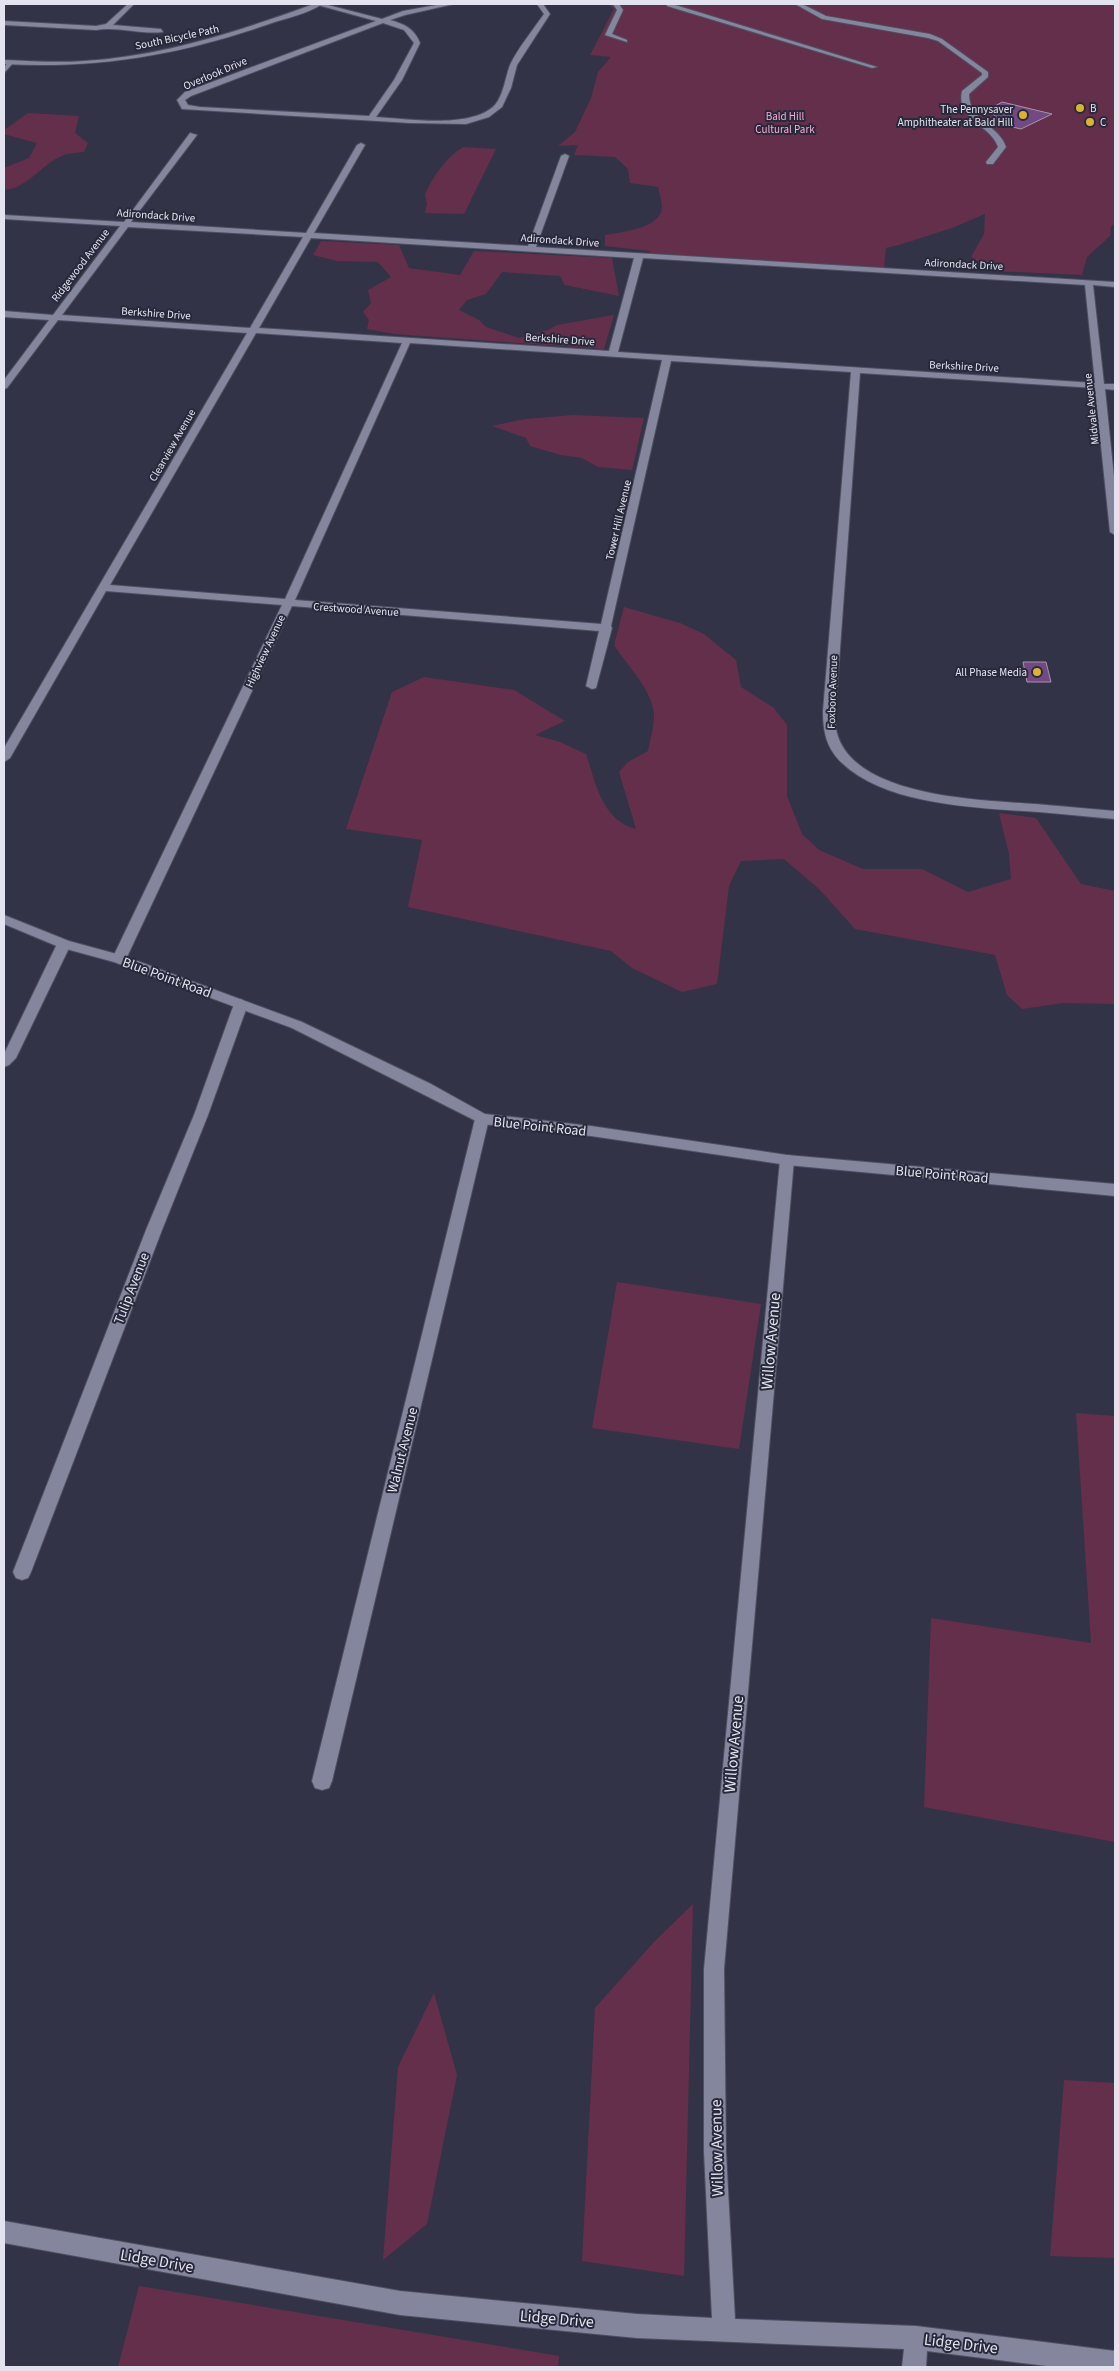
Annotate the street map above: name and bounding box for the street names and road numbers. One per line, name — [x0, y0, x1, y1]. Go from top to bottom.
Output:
street label: South Bicycle Path — [134, 21, 220, 54]
street label: Overlook Drive — [181, 53, 250, 94]
street label: Adirondack Drive — [116, 205, 196, 226]
street label: Ridgewood Avenue — [48, 225, 113, 305]
street label: Adirondack Drive — [520, 230, 600, 251]
street label: Adirondack Drive — [924, 255, 1004, 274]
street label: Berkshire Drive — [121, 304, 192, 323]
street label: Berkshire Drive — [525, 330, 596, 349]
street label: Berkshire Drive — [929, 357, 1000, 376]
street label: Midvale Avenue — [1080, 372, 1103, 445]
street label: Clearview Avenue — [146, 406, 200, 484]
street label: Tower Hill Avenue — [602, 478, 635, 562]
street label: Crestwood Avenue — [313, 599, 400, 620]
street label: Highview Avenue — [242, 612, 289, 690]
street label: Foxboro Avenue — [824, 654, 841, 729]
street label: Blue Point Road — [120, 953, 214, 1003]
street label: Blue Point Road — [493, 1112, 587, 1142]
street label: Blue Point Road — [895, 1161, 989, 1189]
street label: Tulip Avenue — [109, 1250, 155, 1327]
street label: Willow Avenue — [756, 1292, 786, 1391]
street label: Walnut Avenue — [383, 1405, 423, 1495]
street label: Willow Avenue — [719, 1695, 749, 1794]
street label: Willow Avenue — [705, 2099, 729, 2197]
street label: Lidge Drive — [118, 2244, 195, 2278]
street label: Lidge Drive — [519, 2305, 595, 2333]
street label: Lidge Drive — [923, 2329, 999, 2359]

